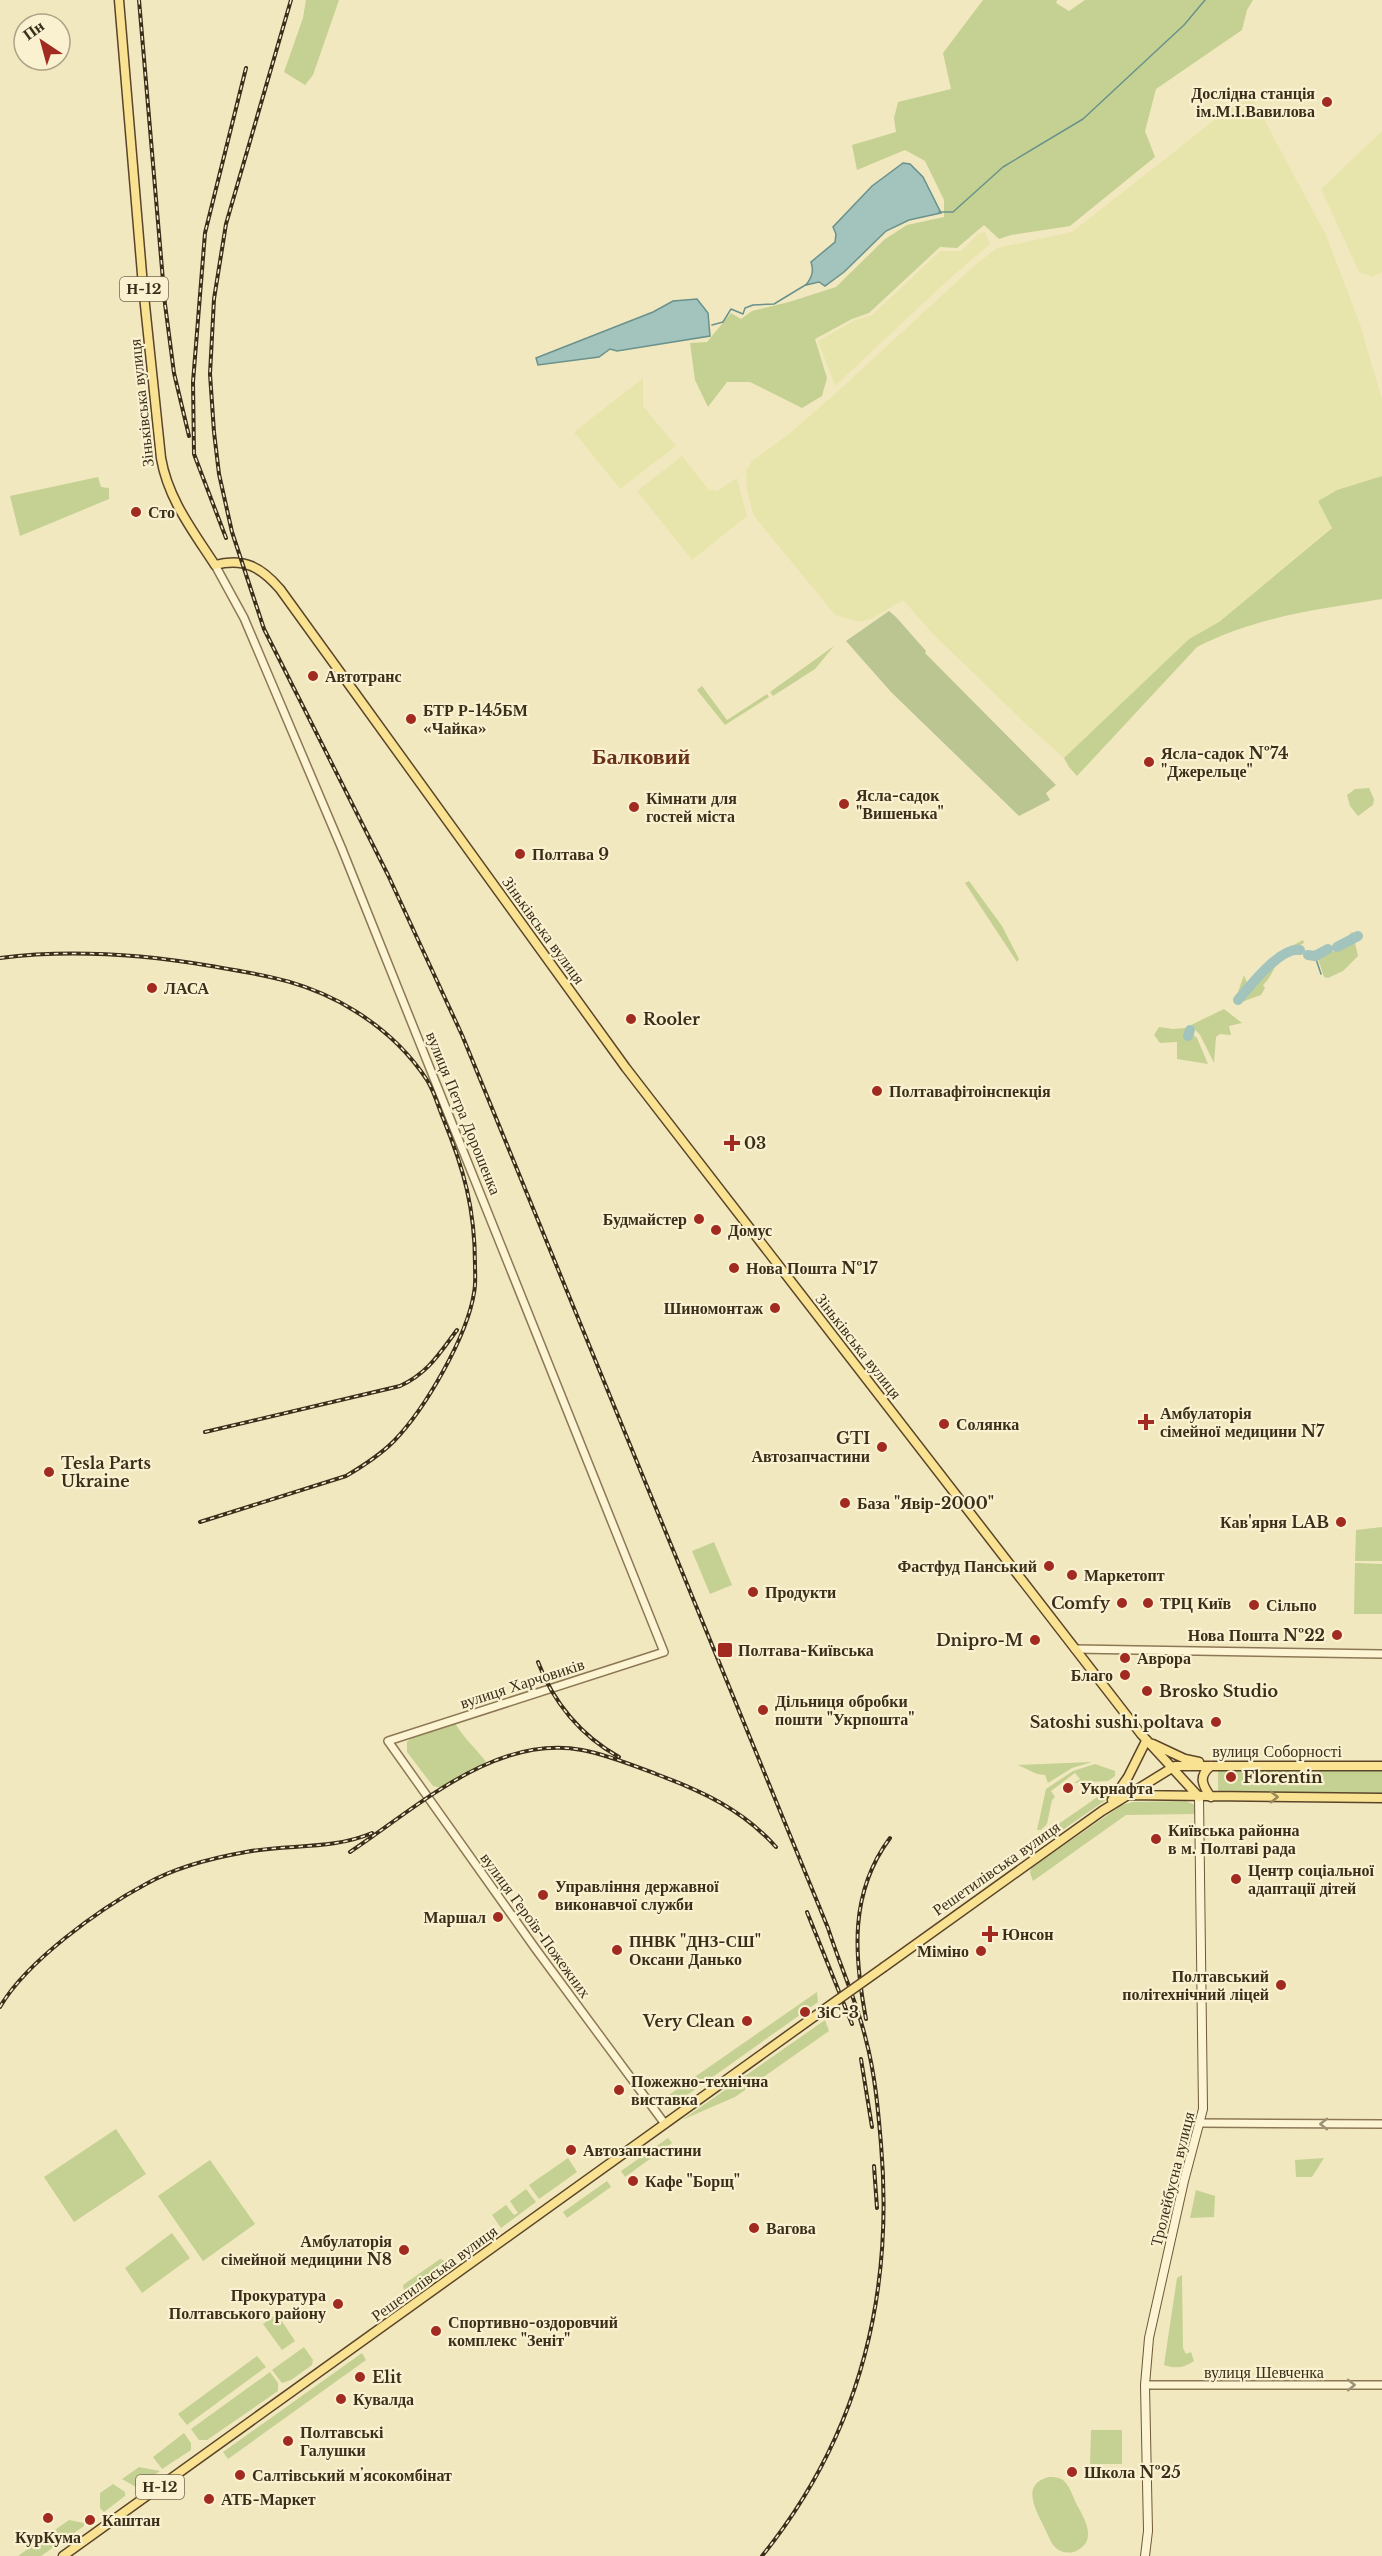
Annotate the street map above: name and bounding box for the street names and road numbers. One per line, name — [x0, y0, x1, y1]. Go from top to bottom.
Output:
road number: Н-12 — [120, 277, 168, 301]
street label: Зіньківська вулиця — [124, 337, 158, 468]
street label: Зіньківська вулиця — [498, 872, 590, 988]
street label: вулиця Петра Дорошенка — [422, 1028, 506, 1198]
street label: Зіньківська вулиця — [812, 1289, 907, 1403]
street label: вулиця Харчовиків — [457, 1653, 587, 1713]
street label: вулиця Соборності — [1212, 1741, 1342, 1761]
street label: Решетилівська вулиця — [928, 1816, 1064, 1920]
street label: вулиця Героїв-Пожежних — [476, 1848, 596, 2002]
street label: Тролейбусна вулиця — [1146, 2109, 1199, 2248]
street label: Решетилівська вулиця — [367, 2220, 501, 2325]
street label: вулиця Шевченка — [1204, 2362, 1324, 2382]
road number: Н-12 — [136, 2475, 184, 2499]

